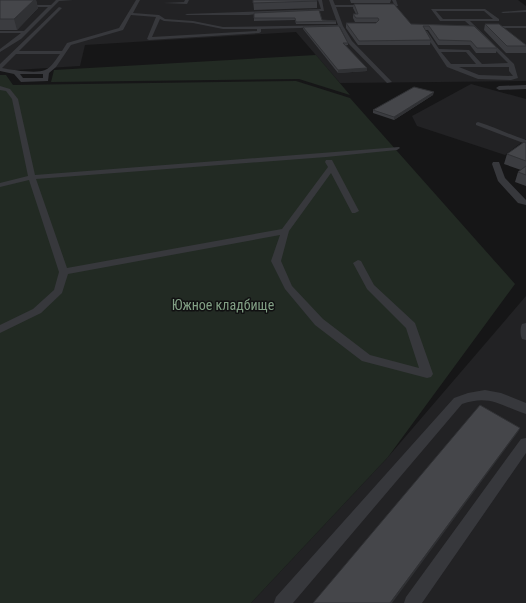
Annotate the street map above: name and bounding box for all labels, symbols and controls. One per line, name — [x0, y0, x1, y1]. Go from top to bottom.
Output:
park label: Южное кладбище — [172, 297, 275, 313]

